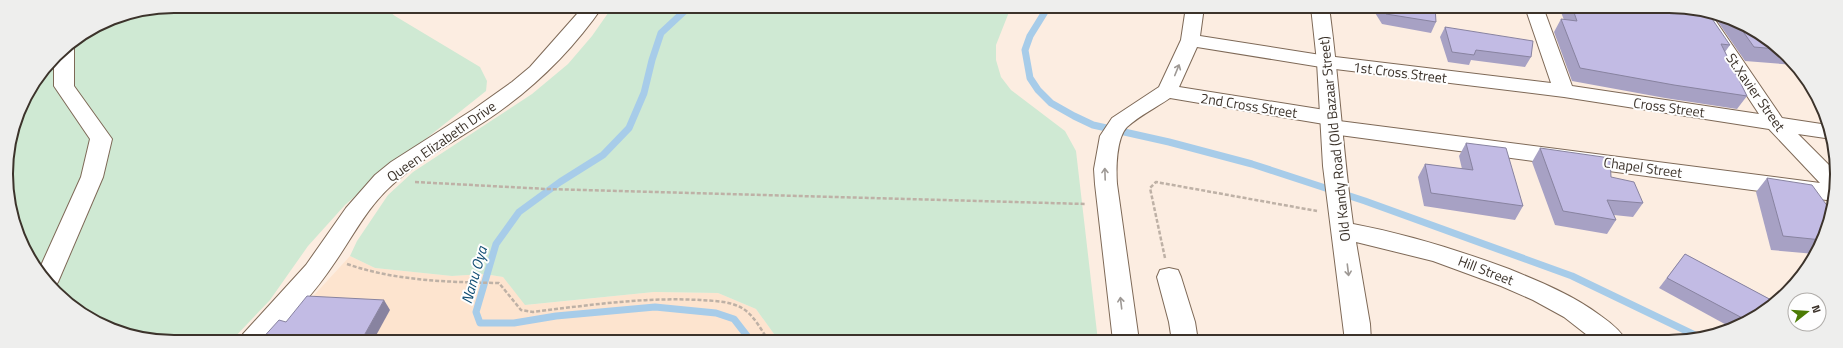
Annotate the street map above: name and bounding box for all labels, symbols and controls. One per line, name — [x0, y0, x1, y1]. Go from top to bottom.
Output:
street label: Old Kandy Road (Old Bazaar Street) — [1313, 35, 1355, 243]
street label: St.Xavier Street — [1721, 49, 1791, 135]
street label: 1st Cross Street — [1352, 56, 1448, 88]
one-way arrow — [1173, 64, 1181, 76]
street label: 2nd Cross Street — [1199, 87, 1299, 123]
street label: Cross Street — [1632, 92, 1706, 122]
street label: Queen Elizabeth Drive — [382, 95, 500, 187]
street label: Chapel Street — [1602, 151, 1684, 183]
one-way arrow — [1102, 168, 1109, 181]
water label: Nanu Oya — [455, 242, 494, 306]
street label: Hill Street — [1455, 250, 1517, 290]
one-way arrow — [1344, 263, 1352, 276]
north arrow — [1787, 292, 1827, 332]
one-way arrow — [1118, 296, 1125, 309]
text: N — [1808, 303, 1825, 315]

